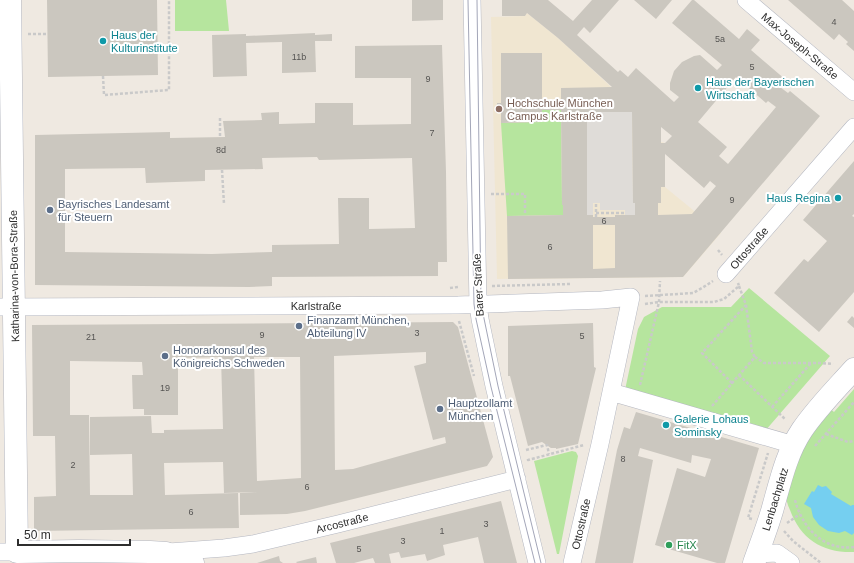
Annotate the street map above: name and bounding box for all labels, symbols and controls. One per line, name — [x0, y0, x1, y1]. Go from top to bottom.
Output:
street label: Max-Joseph-Straße — [759, 10, 841, 82]
house number: 4 — [831, 17, 837, 27]
place label: Haus der Kulturinstitute — [111, 29, 178, 54]
house number: 5a — [715, 34, 725, 44]
marker: Haus der Kulturinstitute — [98, 36, 108, 46]
house number: 11b — [292, 52, 306, 62]
house number: 5 — [749, 62, 755, 72]
house number: 9 — [425, 74, 431, 84]
place label: Haus der Bayerischen Wirtschaft — [706, 76, 814, 101]
marker: Haus der Bayerischen Wirtschaft — [693, 83, 703, 93]
place label: Hochschule München Campus Karlstraße — [507, 97, 613, 122]
marker: Hochschule München Campus Karlstraße — [494, 104, 504, 114]
house number: 7 — [429, 128, 435, 138]
house number: 8d — [216, 145, 226, 155]
place label: Haus Regina — [766, 192, 831, 204]
marker: Haus Regina — [833, 193, 843, 203]
house number: 9 — [729, 195, 735, 205]
place label: Bayrisches Landesamt für Steuern — [58, 198, 169, 223]
marker: Bayrisches Landesamt für Steuern — [45, 205, 55, 215]
street label: Katharina-von-Bora-Straße — [7, 210, 21, 342]
house number: 6 — [601, 216, 607, 226]
street label: Ottostraße — [727, 224, 771, 272]
house number: 6 — [547, 242, 553, 252]
street label: Barer Straße — [470, 253, 486, 317]
street label: Karlstraße — [291, 300, 341, 312]
place label: Finanzamt München, Abteilung IV — [307, 314, 410, 339]
marker: Finanzamt München, Abteilung IV — [294, 321, 304, 331]
house number: 3 — [414, 328, 420, 338]
house number: 9 — [259, 330, 265, 340]
house number: 5 — [579, 331, 585, 341]
house number: 21 — [86, 332, 96, 342]
place label: Honorarkonsul des Königreichs Schweden — [173, 344, 285, 369]
marker: Honorarkonsul des Königreichs Schweden — [160, 351, 170, 361]
house number: 19 — [160, 383, 170, 393]
place label: Hauptzollamt München — [448, 397, 512, 422]
marker: Hauptzollamt München — [435, 404, 445, 414]
place label: Galerie Lohaus Sominsky — [674, 413, 749, 438]
marker: Galerie Lohaus Sominsky — [661, 420, 671, 430]
house number: 8 — [620, 454, 626, 464]
house number: 2 — [70, 460, 76, 470]
street label: Lenbachplatz — [760, 466, 790, 532]
house number: 6 — [304, 482, 310, 492]
street label: Ottostraße — [569, 497, 593, 551]
house number: 6 — [188, 507, 194, 517]
street label: Arcostraße — [314, 511, 370, 535]
house number: 3 — [483, 519, 489, 529]
scale bar — [18, 521, 130, 547]
house number: 1 — [439, 526, 445, 536]
text: 50 m — [24, 528, 51, 542]
house number: 3 — [400, 536, 406, 546]
place label: FitX — [677, 539, 697, 551]
marker: FitX — [664, 540, 674, 550]
house number: 5 — [356, 544, 362, 554]

